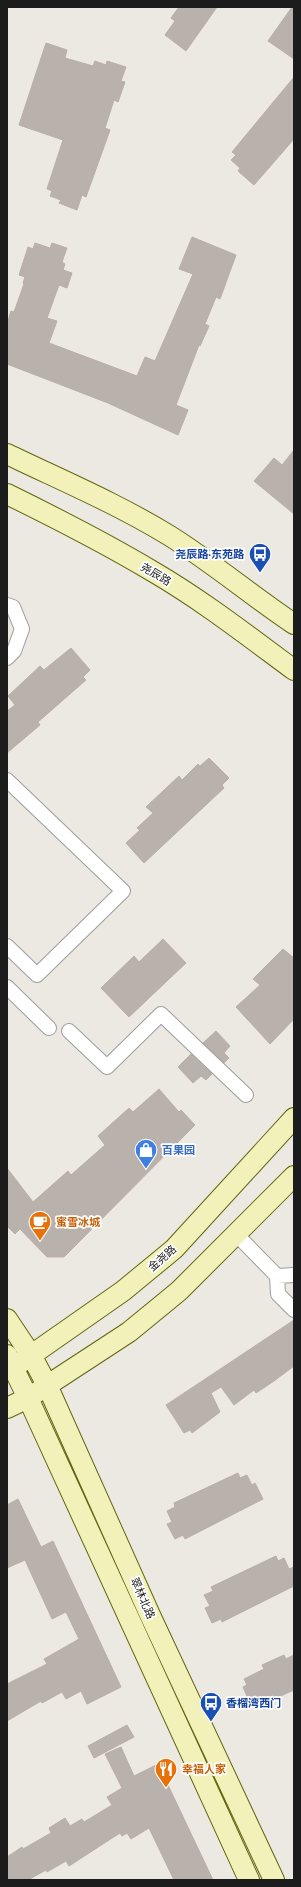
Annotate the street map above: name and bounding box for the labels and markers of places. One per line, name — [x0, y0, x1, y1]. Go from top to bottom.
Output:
bus stop icon: 尧辰路·东苑路 — [247, 541, 273, 574]
place label: 尧辰路·东苑路 — [175, 548, 245, 560]
shop icon: 百果园 — [133, 1137, 159, 1170]
place label: 百果园 — [162, 1144, 195, 1156]
cafe icon: 蜜雪冰城 — [27, 1209, 53, 1242]
place label: 蜜雪冰城 — [56, 1216, 101, 1228]
bus stop icon: 香榴湾西门 — [198, 1690, 224, 1723]
place label: 香榴湾西门 — [226, 1697, 281, 1709]
restaurant icon: 幸福人家 — [153, 1756, 179, 1789]
place label: 幸福人家 — [182, 1763, 226, 1775]

